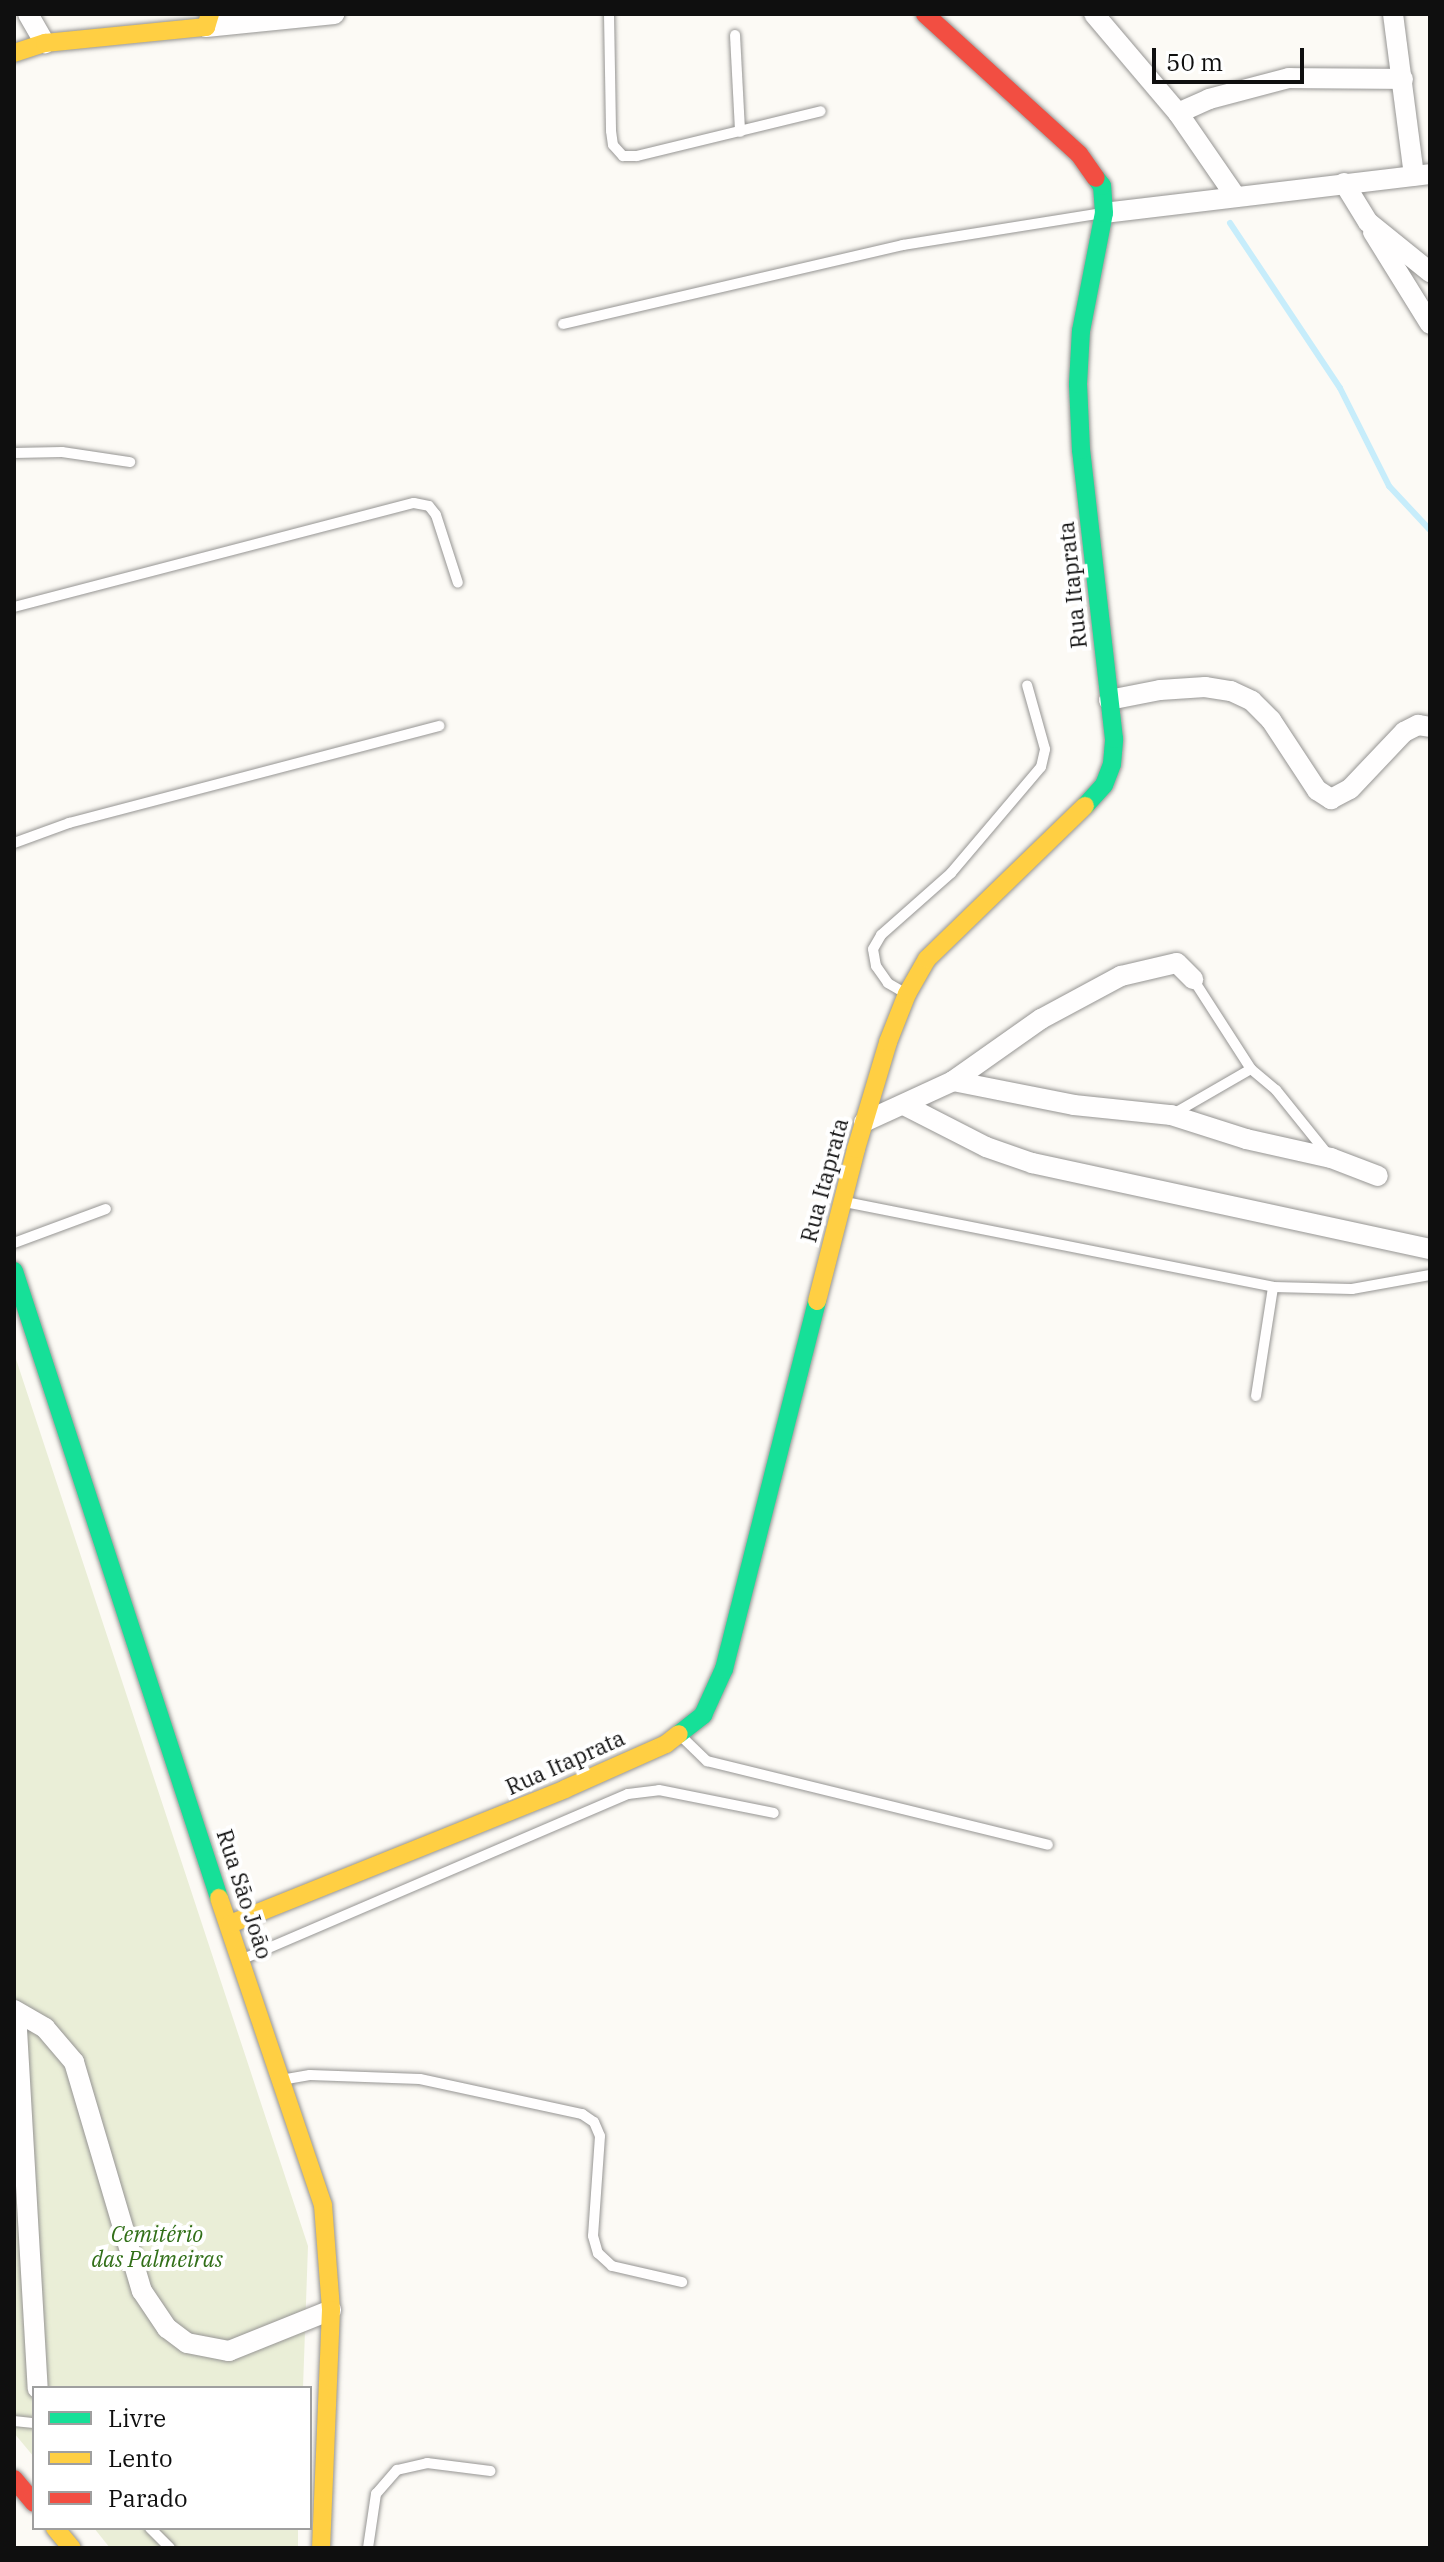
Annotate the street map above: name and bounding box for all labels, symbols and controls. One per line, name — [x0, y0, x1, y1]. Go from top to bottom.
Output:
scale bar — [1156, 32, 1308, 82]
text: 50 m — [1166, 46, 1223, 78]
street label: Rua Itaprata — [1052, 520, 1092, 650]
street label: Rua Itaprata — [795, 1115, 853, 1245]
street label: Rua Itaprata — [501, 1724, 629, 1800]
street label: Rua São João — [212, 1826, 278, 1962]
park label: Cemitério das Palmeiras — [91, 2220, 223, 2272]
legend — [32, 2386, 312, 2530]
text: Livre — [108, 2402, 166, 2434]
text: Lento — [108, 2442, 172, 2474]
text: Parado — [108, 2482, 188, 2514]

